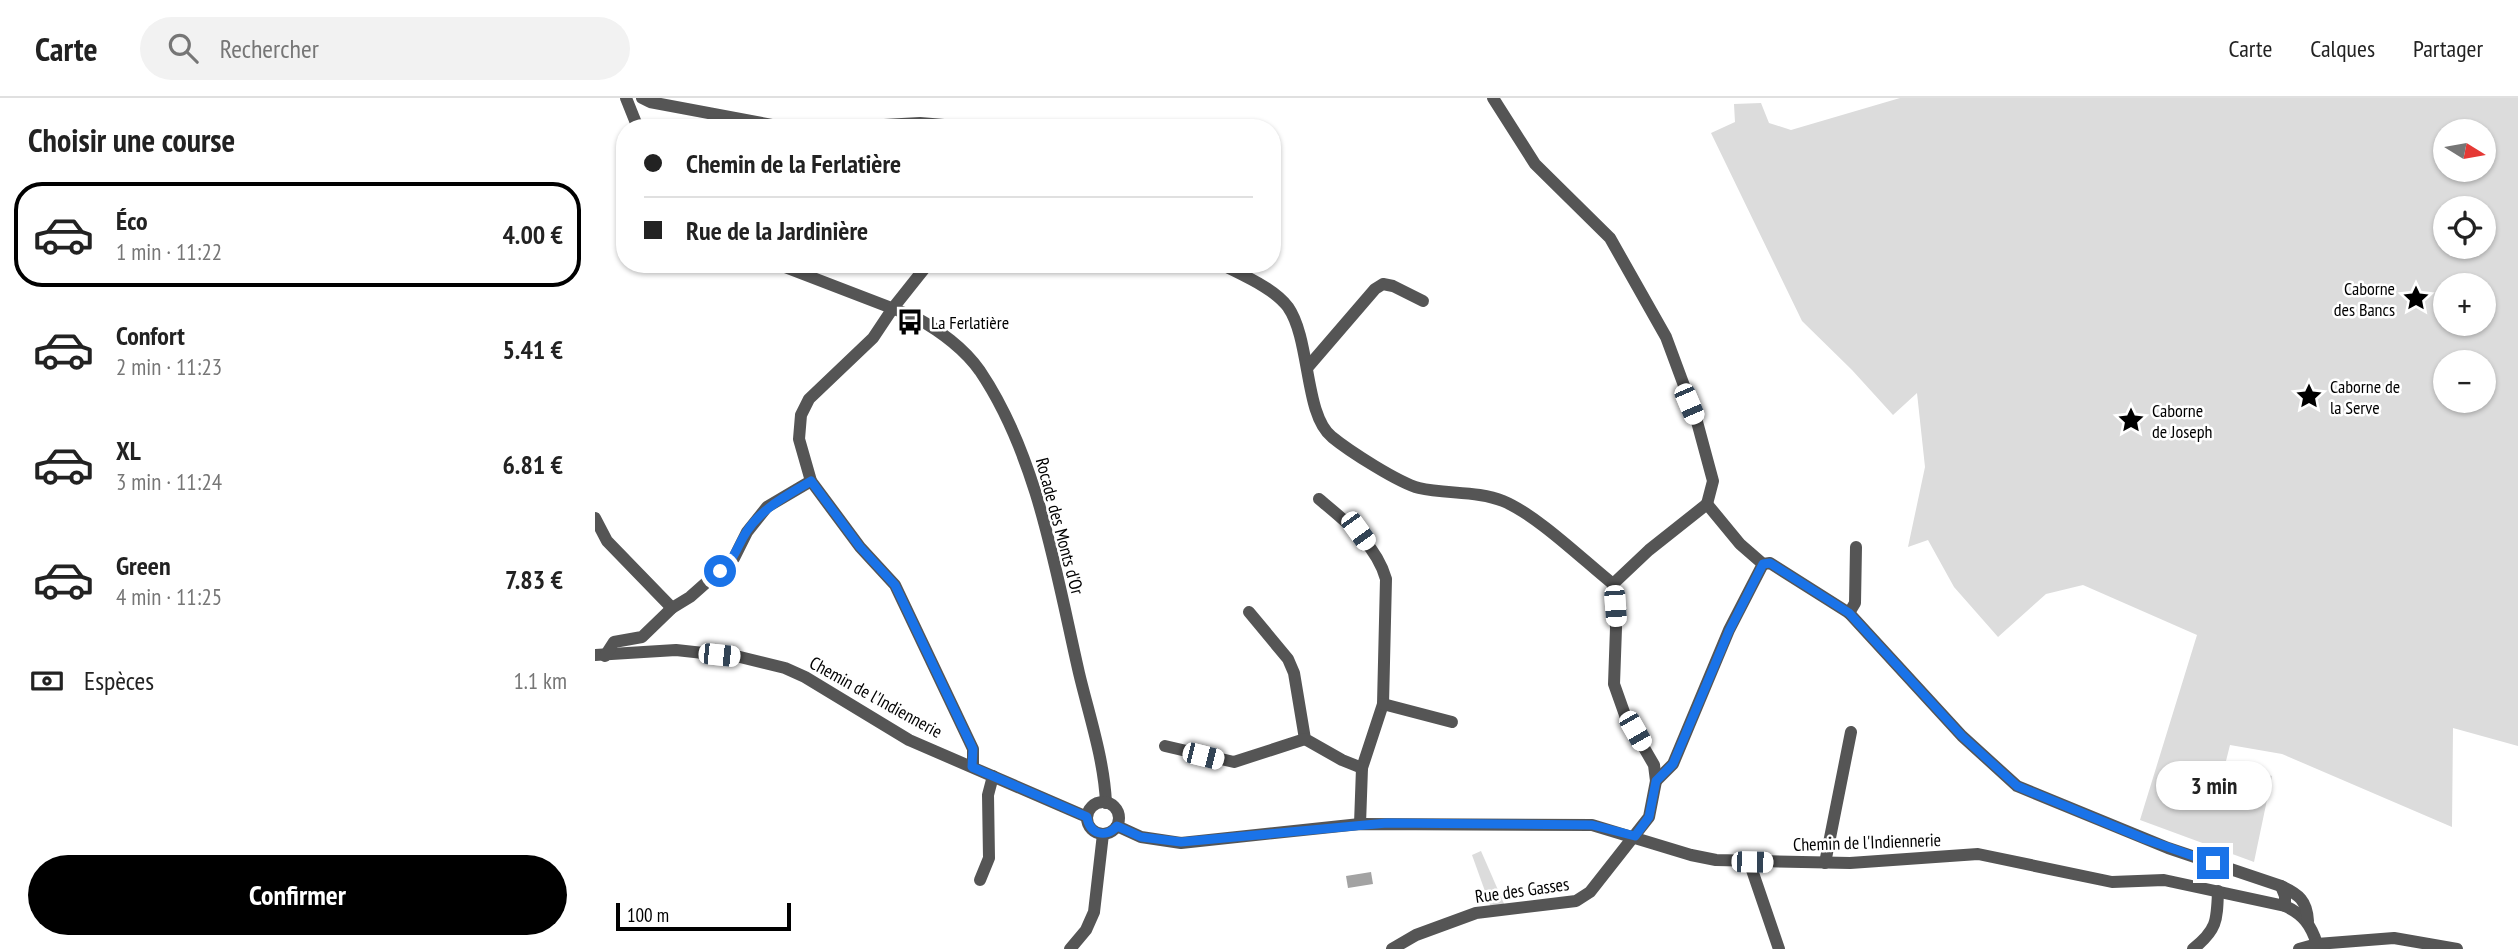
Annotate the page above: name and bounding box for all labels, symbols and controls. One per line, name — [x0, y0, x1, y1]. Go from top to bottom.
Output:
search box — [140, 17, 630, 80]
text: Carte — [35, 27, 98, 70]
icon: search — [164, 29, 202, 67]
text: Rechercher — [220, 32, 319, 65]
text: Carte — [2229, 33, 2272, 64]
text: Calques — [2310, 33, 2375, 64]
text: Partager — [2413, 33, 2483, 64]
text: Choisir une course — [28, 119, 235, 161]
north arrow — [2433, 119, 2495, 182]
map controls — [2433, 119, 2496, 413]
text: Chemin de la Ferlatière — [686, 147, 901, 180]
button: locate — [2433, 196, 2496, 259]
icon: car — [32, 203, 95, 266]
text: Éco — [116, 204, 148, 237]
text: Rue de la Jardinière — [686, 214, 868, 247]
text: 4.00 € — [502, 218, 563, 251]
text: 1 min · 11:22 — [116, 237, 222, 266]
button: + — [2433, 273, 2496, 336]
place label: Caborne des Bancs — [2334, 277, 2395, 321]
place icon: Caborne des Bancs — [2401, 283, 2431, 313]
bus stop icon: La Ferlatière — [895, 307, 925, 337]
place label: La Ferlatière — [931, 311, 1009, 334]
icon: car — [32, 318, 95, 381]
text: Confort — [116, 319, 185, 352]
text: 5.41 € — [502, 333, 563, 366]
button: − — [2433, 350, 2496, 413]
text: 2 min · 11:23 — [116, 352, 222, 381]
place label: Caborne de la Serve — [2330, 375, 2400, 419]
car — [1672, 381, 1707, 427]
place icon: Caborne de la Serve — [2294, 381, 2324, 411]
place label: Caborne de Joseph — [2152, 399, 2212, 443]
place icon: Caborne de Joseph — [2116, 405, 2146, 435]
icon: car — [32, 433, 95, 496]
text: XL — [116, 434, 141, 467]
text: 6.81 € — [502, 448, 563, 481]
street label: Rocade des Monts d'Or — [1031, 455, 1089, 597]
text: 3 min · 11:24 — [116, 467, 222, 496]
car — [1338, 508, 1379, 554]
icon: car — [32, 548, 95, 611]
text: Green — [116, 549, 171, 582]
route start — [704, 555, 736, 587]
text: 7.83 € — [505, 563, 563, 596]
text: 4 min · 11:25 — [116, 582, 222, 611]
car — [1604, 584, 1627, 628]
car — [698, 642, 741, 668]
street label: Chemin de l'Indiennerie — [806, 651, 946, 743]
icon: cash — [28, 662, 66, 700]
text: Espèces — [84, 664, 154, 697]
text: 1.1 km — [513, 666, 567, 695]
car — [1616, 708, 1655, 754]
car — [1181, 741, 1226, 771]
callout: 3 min — [2155, 762, 2271, 810]
text: 3 min — [2191, 771, 2237, 800]
street label: Chemin de l'Indiennerie — [1793, 828, 1941, 856]
route end — [2197, 847, 2229, 879]
car — [1731, 851, 1774, 873]
button: Confirmer — [28, 855, 567, 935]
street label: Rue des Gasses — [1474, 872, 1570, 908]
scale bar — [616, 900, 791, 932]
text: 100 m — [627, 903, 669, 927]

